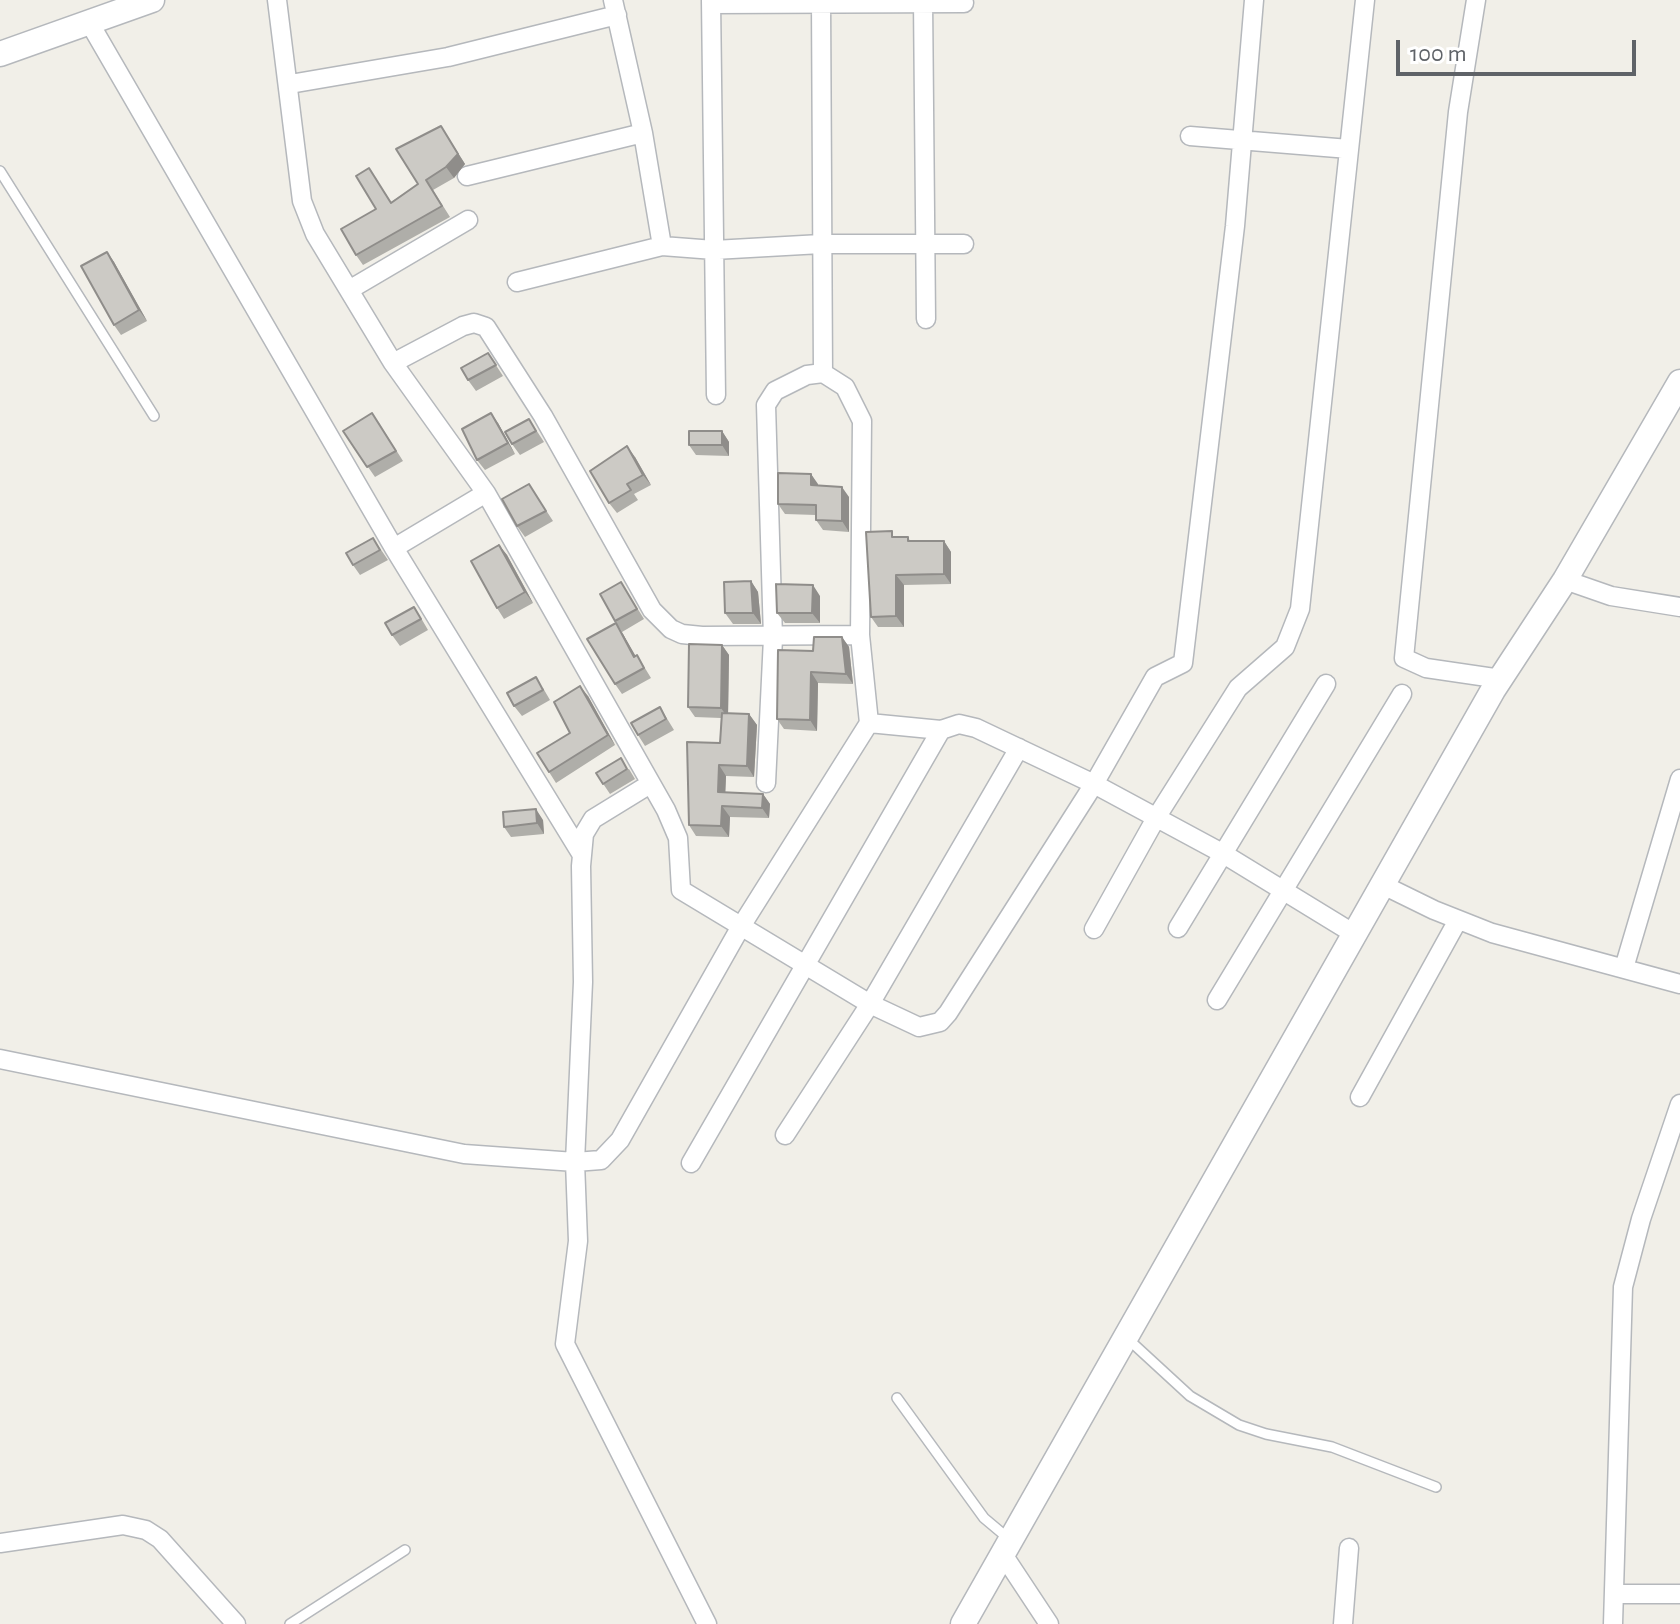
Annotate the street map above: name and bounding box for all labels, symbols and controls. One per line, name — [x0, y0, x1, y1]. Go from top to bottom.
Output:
scale bar — [1400, 24, 1640, 74]
text: 100 m — [1410, 42, 1467, 66]

